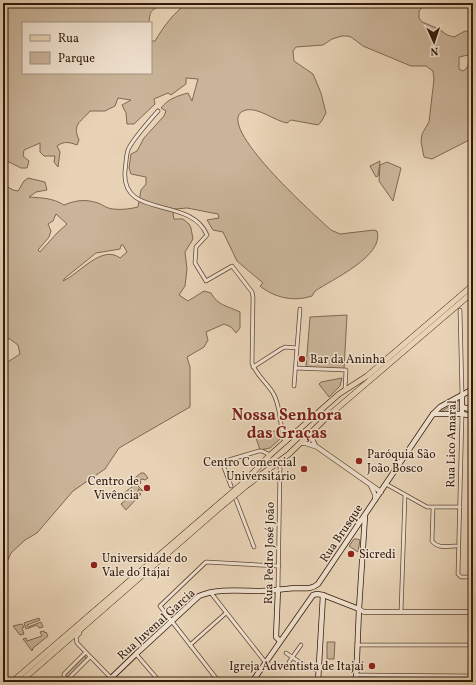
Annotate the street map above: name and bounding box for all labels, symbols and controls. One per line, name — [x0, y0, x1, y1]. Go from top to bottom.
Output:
legend — [22, 22, 152, 74]
north arrow — [414, 22, 454, 62]
text: Rua — [58, 31, 79, 47]
text: N — [430, 43, 439, 58]
text: Parque — [58, 51, 95, 67]
place label: Bar da Aninha — [310, 352, 386, 368]
marker: Bar da Aninha — [297, 354, 307, 364]
street label: Rua Lico Amaral — [443, 400, 461, 488]
district label: Nossa Senhora das Graças — [232, 405, 343, 445]
place label: Paróquia São João Bosco — [367, 447, 436, 477]
place label: Centro Comercial Universitário — [203, 455, 296, 485]
marker: Paróquia São João Bosco — [354, 456, 364, 466]
marker: Centro Comercial Universitário — [299, 464, 309, 474]
place label: Centro de Vivência — [88, 474, 139, 504]
marker: Centro de Vivência — [142, 483, 152, 493]
street label: Rua Brusque — [317, 501, 367, 566]
street label: Rua Pedro José João — [261, 502, 279, 604]
place label: Sicredi — [359, 547, 396, 563]
marker: Sicredi — [346, 549, 356, 559]
place label: Universidade do Vale do Itajaí — [102, 551, 187, 581]
marker: Universidade do Vale do Itajaí — [89, 560, 99, 570]
street label: Rua Juvenal Garcia — [114, 586, 199, 664]
place label: Igreja Adventista de Itajaí — [229, 659, 364, 675]
marker: Igreja Adventista de Itajaí — [367, 661, 377, 671]

